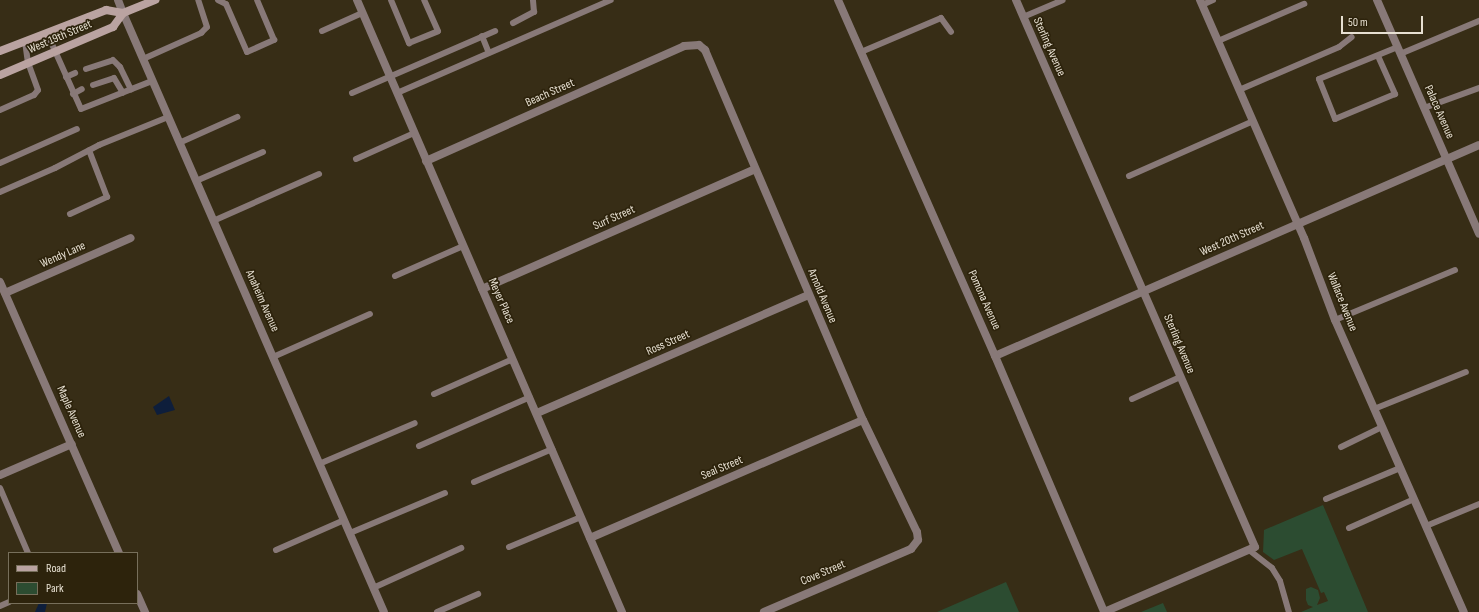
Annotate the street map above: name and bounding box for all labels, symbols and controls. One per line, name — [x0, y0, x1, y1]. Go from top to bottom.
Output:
scale bar — [1343, 8, 1425, 34]
street label: Sterling Avenue — [1030, 15, 1068, 79]
text: 50 m — [1348, 15, 1368, 30]
street label: West 19th Street — [26, 17, 94, 57]
street label: Beach Street — [523, 76, 577, 110]
street label: Palace Avenue — [1421, 83, 1457, 141]
street label: Surf Street — [591, 202, 637, 234]
street label: West 20th Street — [1198, 218, 1266, 260]
street label: Wendy Lane — [38, 239, 88, 271]
street label: Arnold Avenue — [804, 267, 840, 325]
street label: Anaheim Avenue — [242, 268, 282, 334]
street label: Pomona Avenue — [964, 268, 1004, 332]
street label: Wallace Avenue — [1324, 271, 1360, 333]
street label: Meyer Place — [485, 276, 517, 326]
street label: Sterling Avenue — [1160, 312, 1198, 376]
street label: Ross Street — [644, 327, 692, 359]
street label: Maple Avenue — [53, 384, 89, 440]
street label: Seal Street — [699, 453, 745, 483]
legend — [8, 552, 138, 604]
street label: Cove Street — [798, 557, 848, 589]
text: Road — [46, 561, 66, 576]
text: Park — [46, 581, 64, 596]

